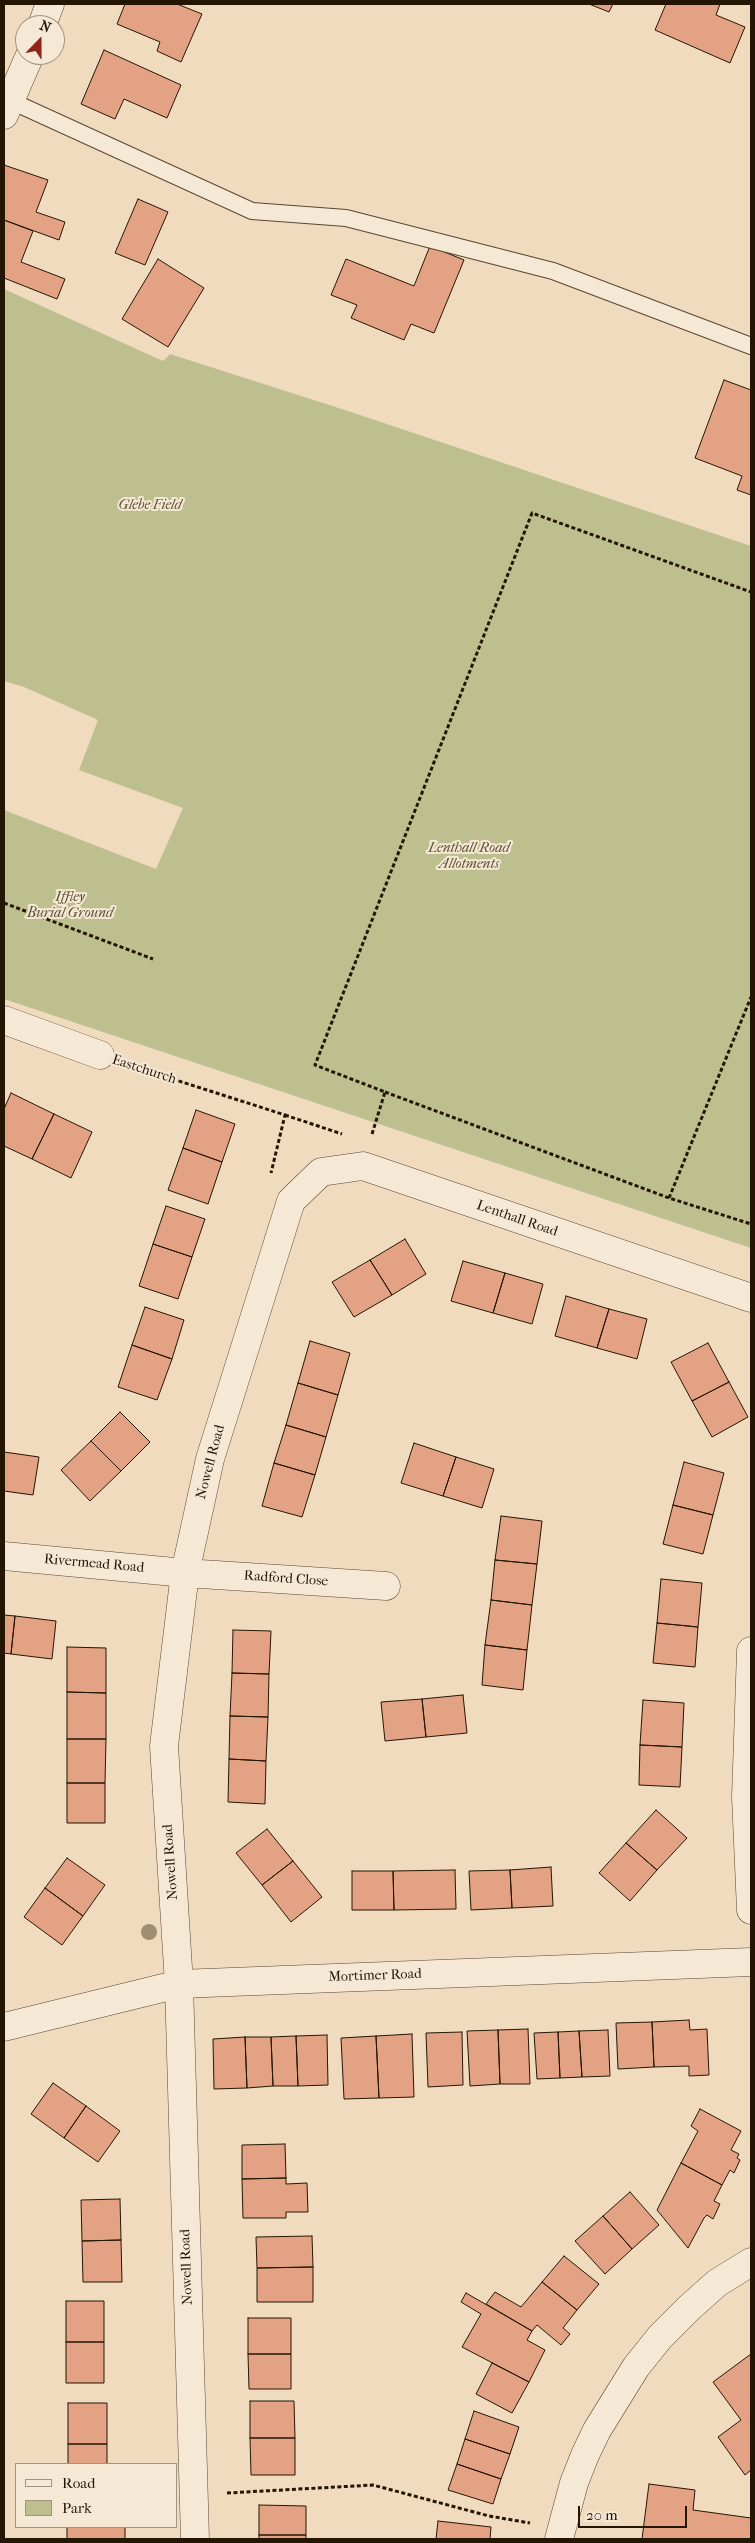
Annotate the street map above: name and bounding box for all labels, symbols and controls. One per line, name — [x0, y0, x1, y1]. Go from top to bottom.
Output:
north arrow — [15, 15, 65, 65]
text: N — [37, 17, 54, 36]
park label: Glebe Field — [118, 498, 182, 514]
park label: Lenthall Road Allotments — [428, 841, 510, 874]
park label: Iffley Burial Ground — [27, 890, 113, 922]
street label: Eastchurch — [110, 1052, 178, 1088]
street label: Lenthall Road — [474, 1197, 560, 1241]
street label: Nowell Road — [193, 1423, 229, 1501]
street label: Rivermead Road — [43, 1551, 145, 1577]
street label: Radford Close — [243, 1568, 329, 1590]
street label: Nowell Road — [160, 1823, 182, 1901]
street label: Mortimer Road — [328, 1966, 422, 1986]
street label: Nowell Road — [177, 2229, 197, 2305]
legend — [15, 2463, 178, 2528]
text: Road — [62, 2474, 95, 2492]
scale bar — [580, 2496, 689, 2528]
text: Park — [62, 2499, 92, 2517]
text: 20 m — [586, 2506, 618, 2524]

